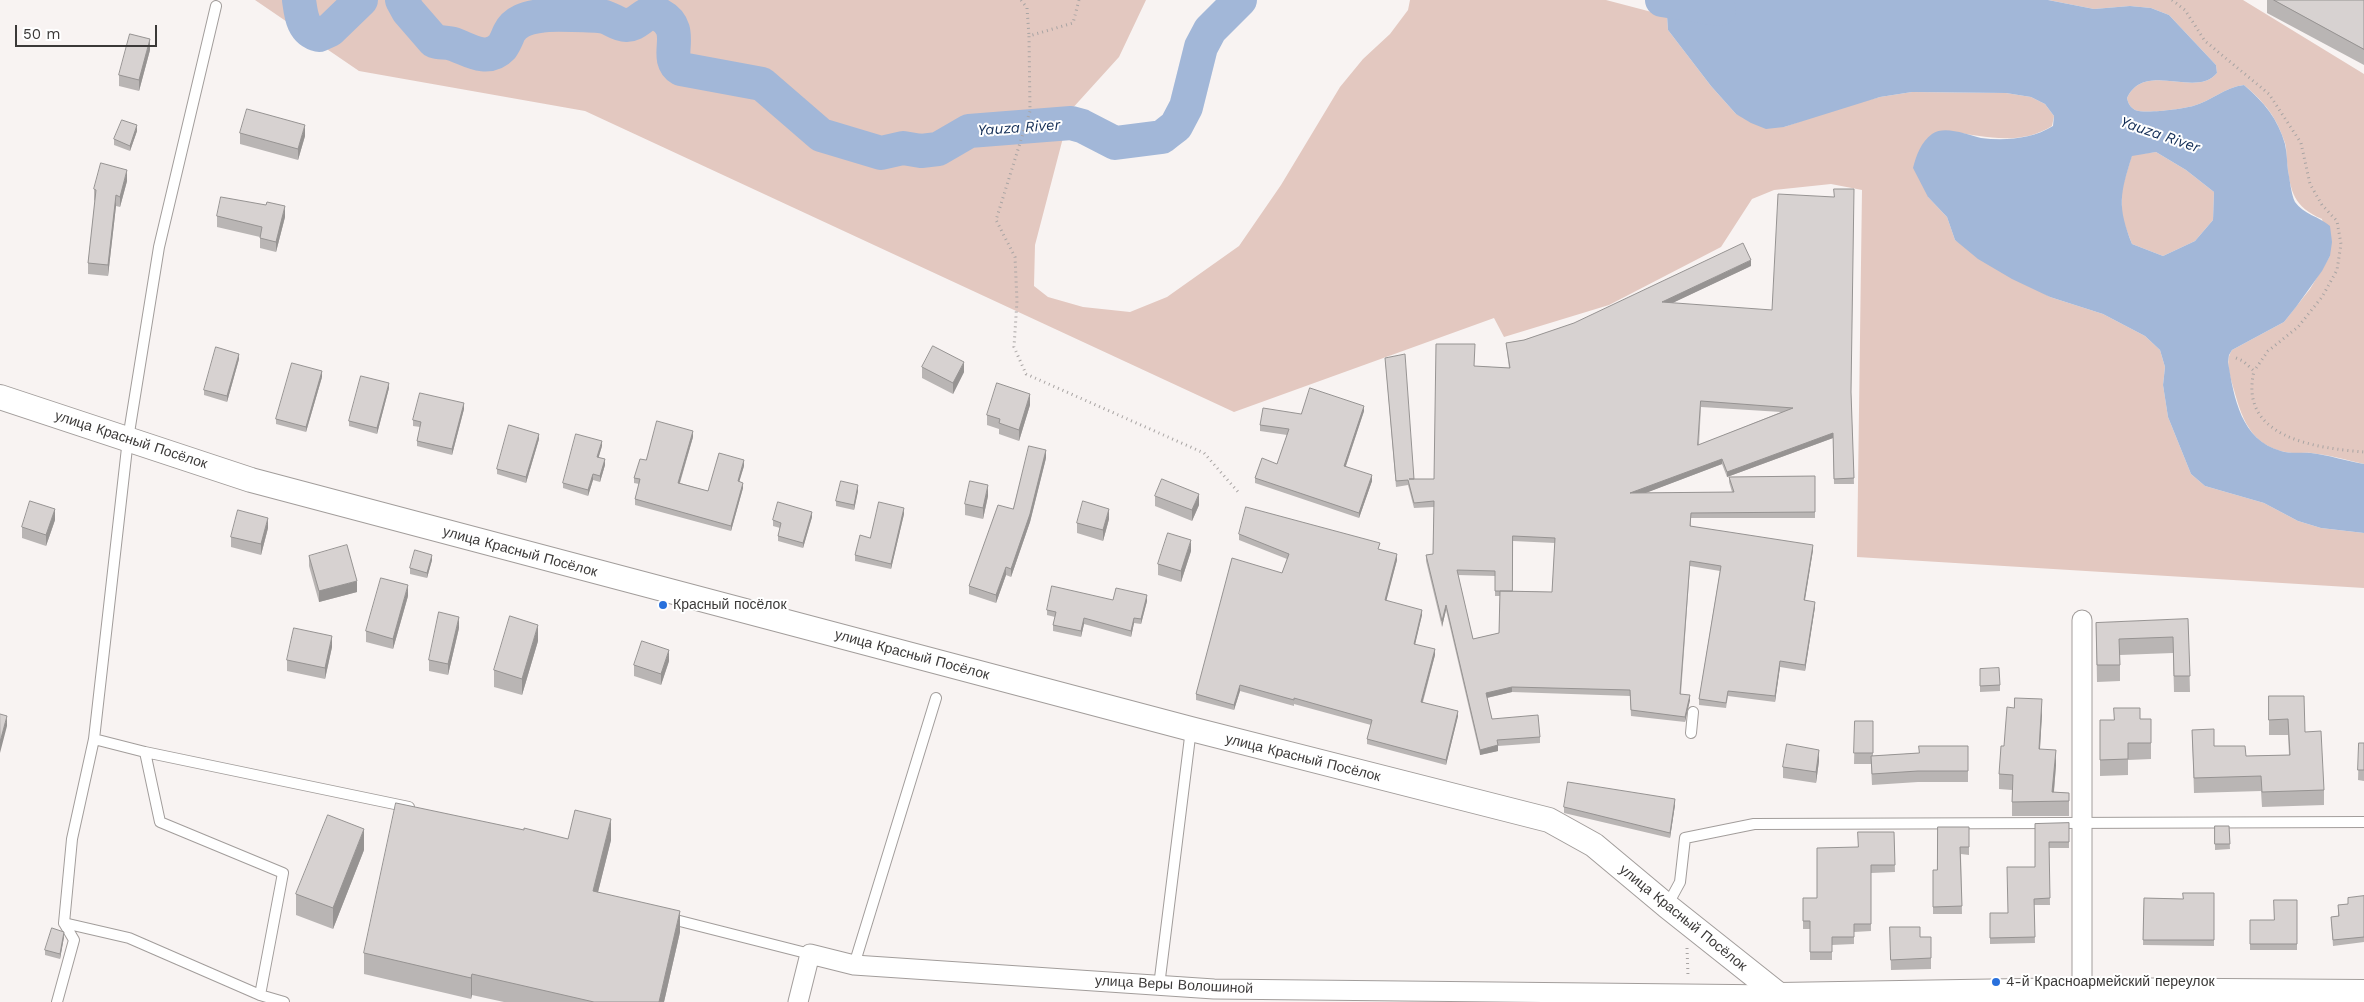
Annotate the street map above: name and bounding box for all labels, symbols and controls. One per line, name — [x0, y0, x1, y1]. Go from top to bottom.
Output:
scale bar — [18, 15, 160, 47]
text: 50 m — [23, 25, 60, 43]
water label: Yauza River — [2118, 113, 2202, 157]
water label: Yauza River — [977, 116, 1061, 140]
street label: улица Красный Посёлок — [53, 407, 209, 473]
street label: улица Красный Посёлок — [441, 523, 599, 581]
place label: Красный посёлок — [673, 597, 787, 613]
marker: Красный посёлок — [657, 599, 669, 611]
street label: улица Красный Посёлок — [833, 626, 991, 684]
street label: улица Красный Посёлок — [1224, 731, 1382, 785]
street label: улица Красный Посёлок — [1616, 861, 1750, 975]
street label: улица Веры Волошиной — [1095, 972, 1253, 998]
place label: 4-й Красноармейский переулок — [2006, 974, 2215, 990]
marker: 4-й Красноармейский переулок — [1990, 976, 2002, 988]

